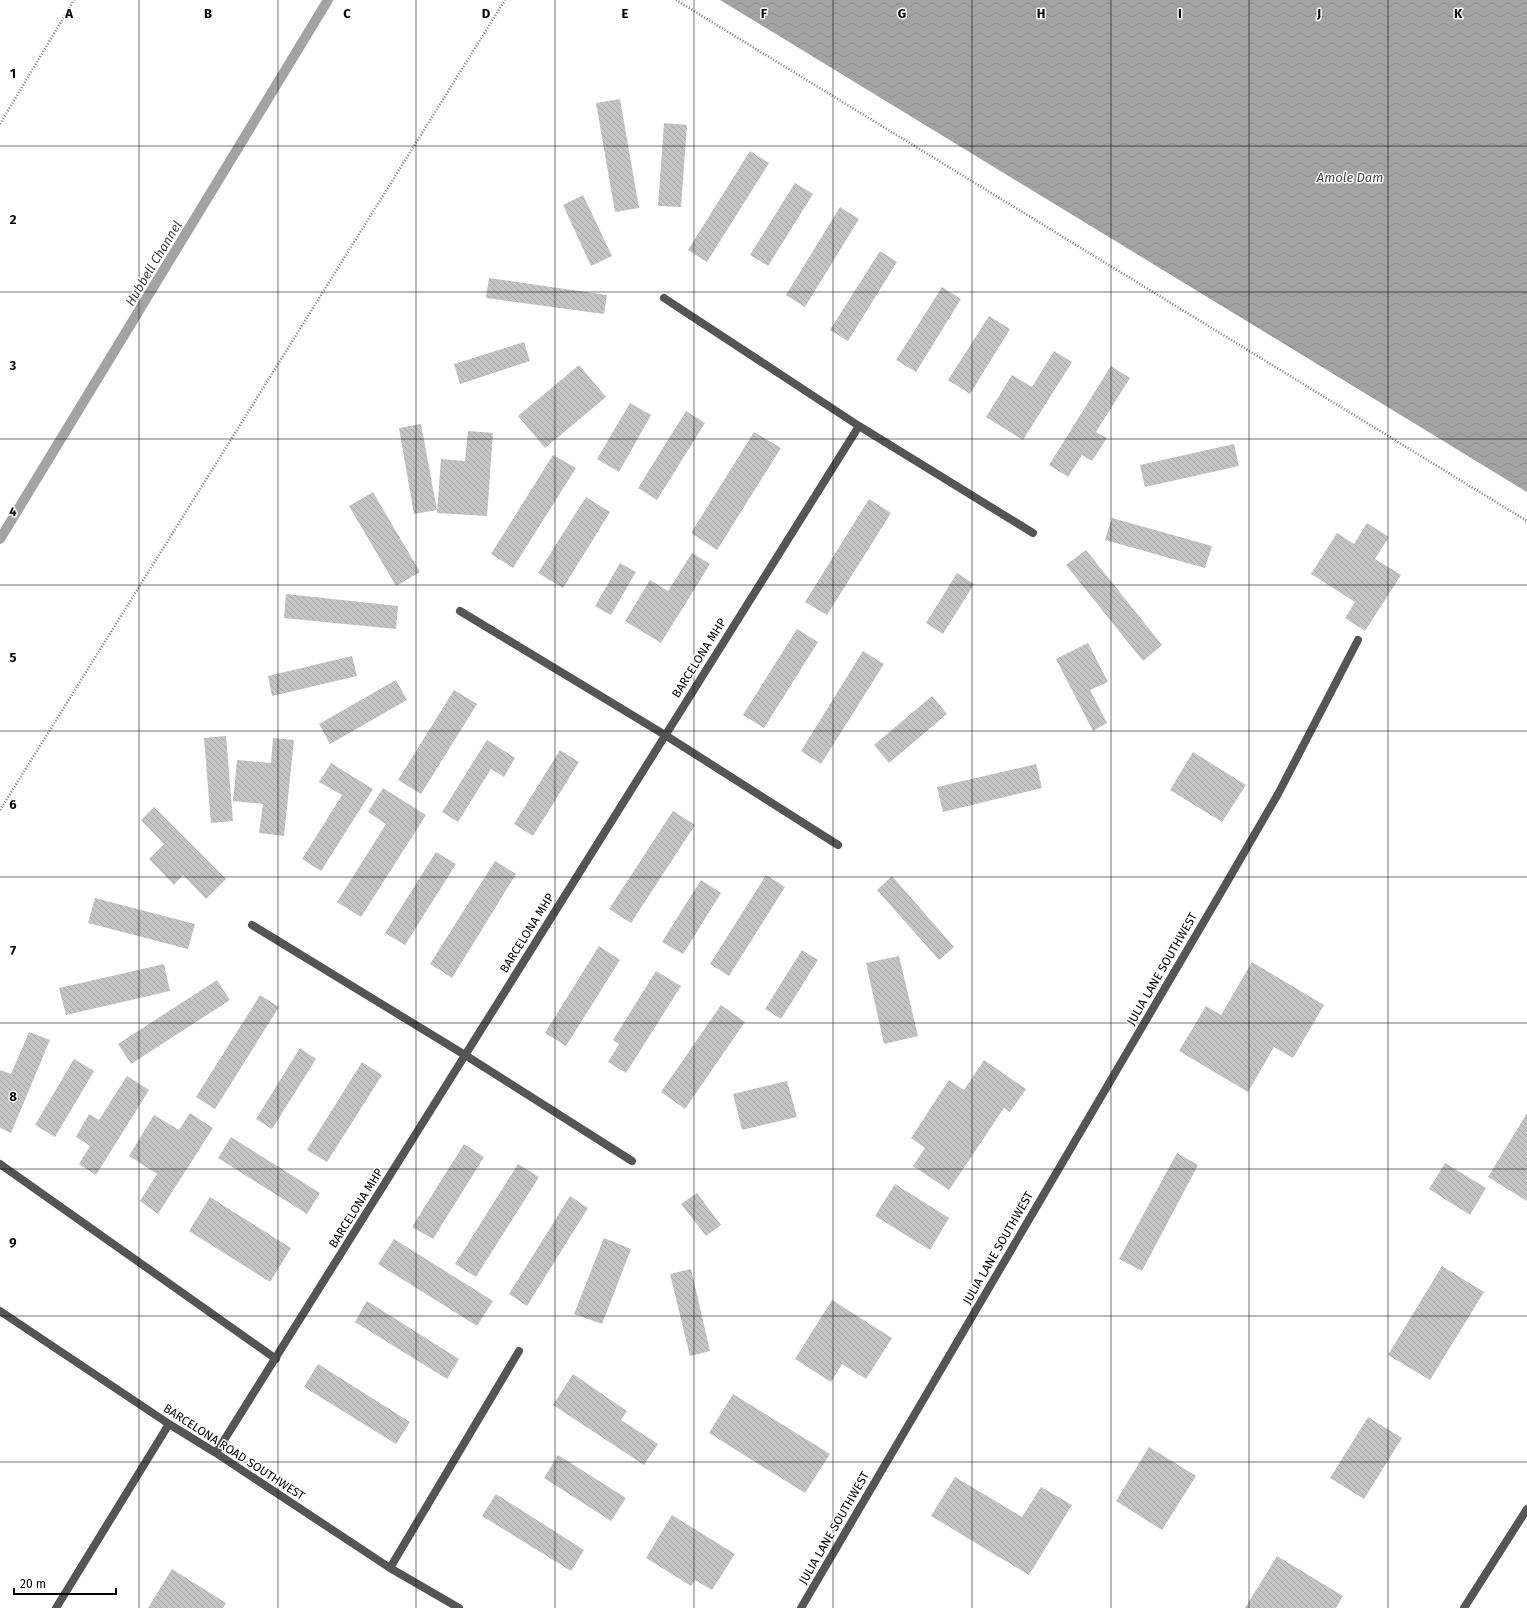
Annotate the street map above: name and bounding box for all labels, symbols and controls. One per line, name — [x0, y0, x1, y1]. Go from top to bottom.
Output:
text: A — [64, 6, 73, 21]
text: B — [204, 6, 212, 21]
text: C — [343, 6, 351, 21]
text: D — [482, 6, 491, 21]
text: E — [622, 6, 629, 21]
text: F — [761, 6, 768, 21]
text: G — [898, 6, 906, 21]
text: H — [1037, 6, 1045, 21]
text: I — [1178, 6, 1182, 21]
text: J — [1316, 6, 1321, 21]
text: K — [1454, 6, 1463, 21]
text: 1 — [10, 66, 16, 81]
water label: Amole Dam — [1316, 170, 1383, 185]
text: 2 — [10, 212, 17, 227]
water label: Hubbell Channel — [122, 218, 185, 308]
text: 3 — [9, 358, 17, 373]
text: 4 — [9, 504, 17, 519]
street label: BARCELONA MHP — [669, 616, 729, 700]
text: 5 — [10, 650, 17, 665]
text: 6 — [9, 797, 17, 812]
street label: BARCELONA MHP — [497, 891, 557, 975]
street label: JULIA LANE SOUTHWEST — [1124, 910, 1200, 1028]
text: 7 — [10, 943, 16, 958]
text: 8 — [9, 1089, 17, 1104]
street label: BARCELONA MHP — [326, 1166, 386, 1250]
street label: JULIA LANE SOUTHWEST — [960, 1189, 1036, 1307]
text: 9 — [9, 1235, 17, 1250]
street label: BARCELONA ROAD SOUTHWEST — [161, 1401, 308, 1503]
street label: JULIA LANE SOUTHWEST — [796, 1469, 872, 1587]
scale bar — [14, 1570, 116, 1596]
text: 20 m — [20, 1577, 46, 1591]

